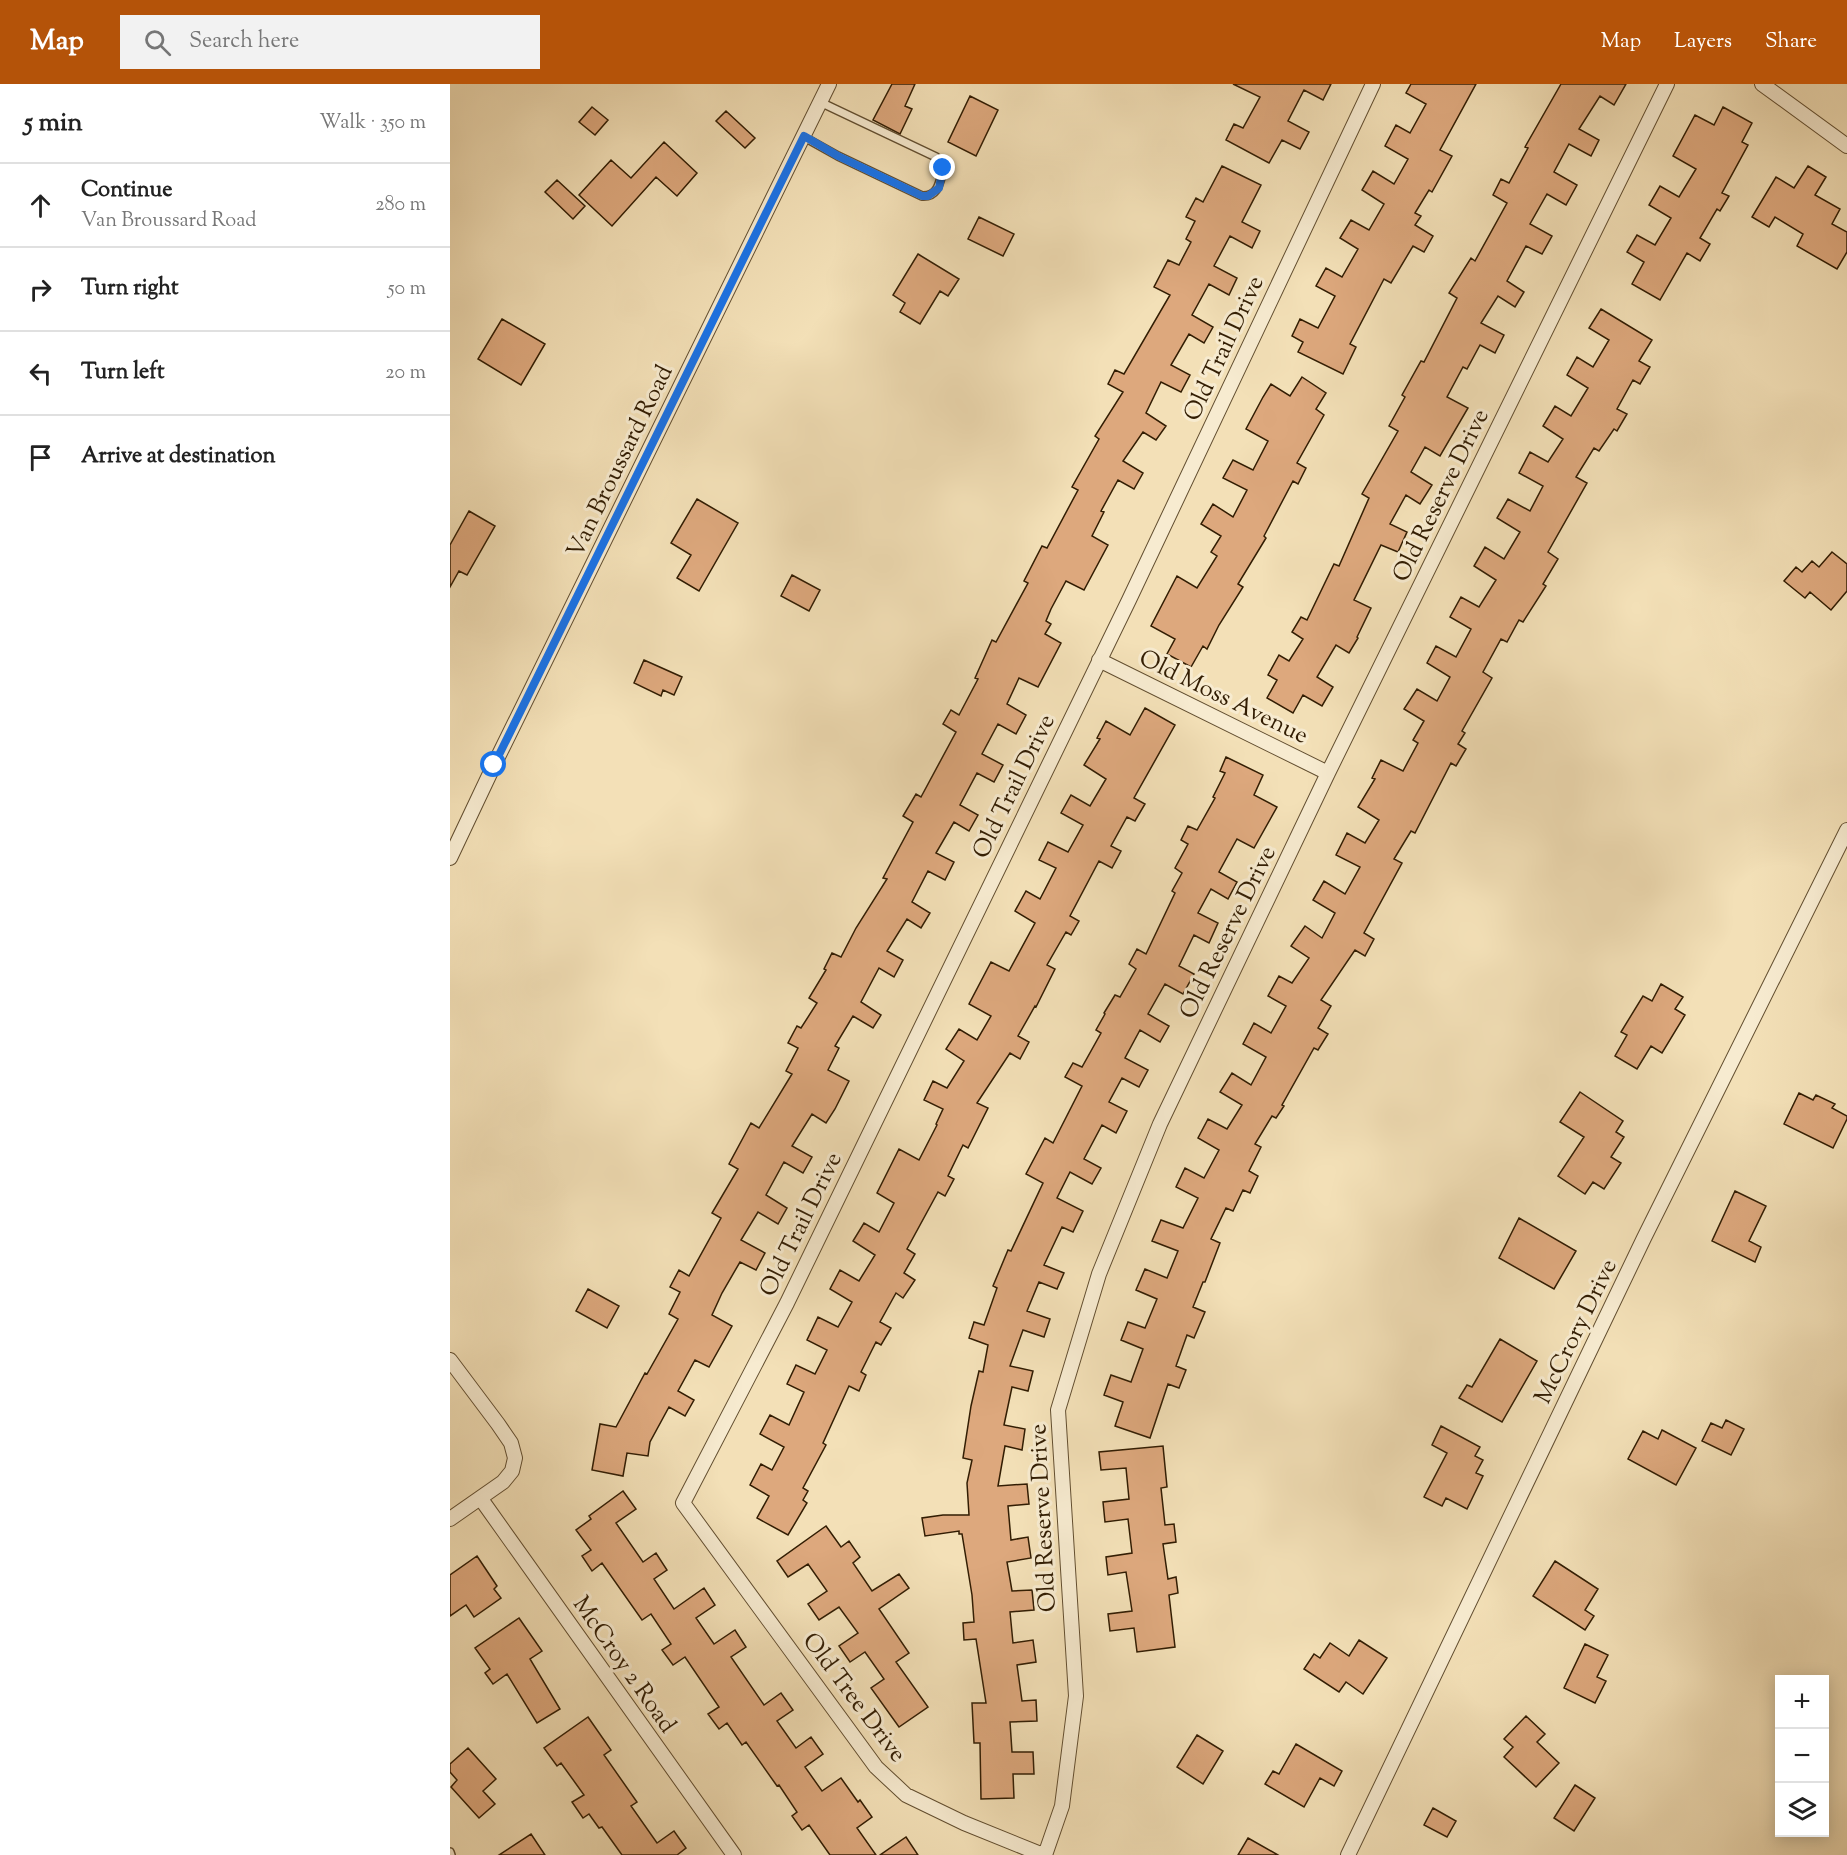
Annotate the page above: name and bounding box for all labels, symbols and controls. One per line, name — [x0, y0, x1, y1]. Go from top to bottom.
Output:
search box — [120, 15, 540, 69]
text: Map — [30, 22, 84, 62]
icon: search — [141, 26, 174, 59]
text: Search here — [189, 26, 299, 58]
text: Map — [1601, 27, 1641, 57]
text: Layers — [1674, 27, 1732, 57]
text: Share — [1765, 27, 1817, 57]
text: 5 min — [24, 105, 83, 142]
text: Walk · 350 m — [319, 109, 426, 138]
route end — [929, 154, 955, 180]
text: Continue — [81, 175, 172, 207]
icon: ahead — [24, 189, 57, 222]
text: 280 m — [375, 191, 426, 220]
text: Van Broussard Road — [81, 207, 257, 236]
street label: Old Trail Drive — [1176, 271, 1273, 427]
icon: right — [24, 273, 57, 306]
text: Turn right — [81, 273, 178, 305]
text: 50 m — [388, 275, 426, 304]
icon: left — [24, 357, 57, 390]
text: Turn left — [81, 357, 164, 389]
text: 20 m — [385, 359, 426, 388]
street label: Van Broussard Road — [559, 359, 682, 564]
street label: Old Reserve Drive — [1385, 404, 1498, 588]
icon: arrive — [24, 441, 57, 474]
text: Arrive at destination — [81, 441, 276, 473]
street label: Old Moss Avenue — [1133, 642, 1314, 754]
street label: Old Trail Drive — [965, 709, 1064, 865]
route start — [480, 751, 506, 777]
street label: Old Reserve Drive — [1172, 841, 1285, 1025]
street label: Old Trail Drive — [752, 1147, 851, 1303]
street label: McCrory Drive — [1527, 1254, 1627, 1410]
street label: Old Reserve Drive — [1022, 1423, 1066, 1613]
street label: McCroy 2 Road — [563, 1590, 684, 1741]
street label: Old Tree Drive — [793, 1626, 913, 1770]
map controls — [1775, 1675, 1829, 1837]
button: + — [1775, 1675, 1829, 1729]
button: − — [1775, 1729, 1829, 1783]
button: layers — [1775, 1783, 1829, 1837]

